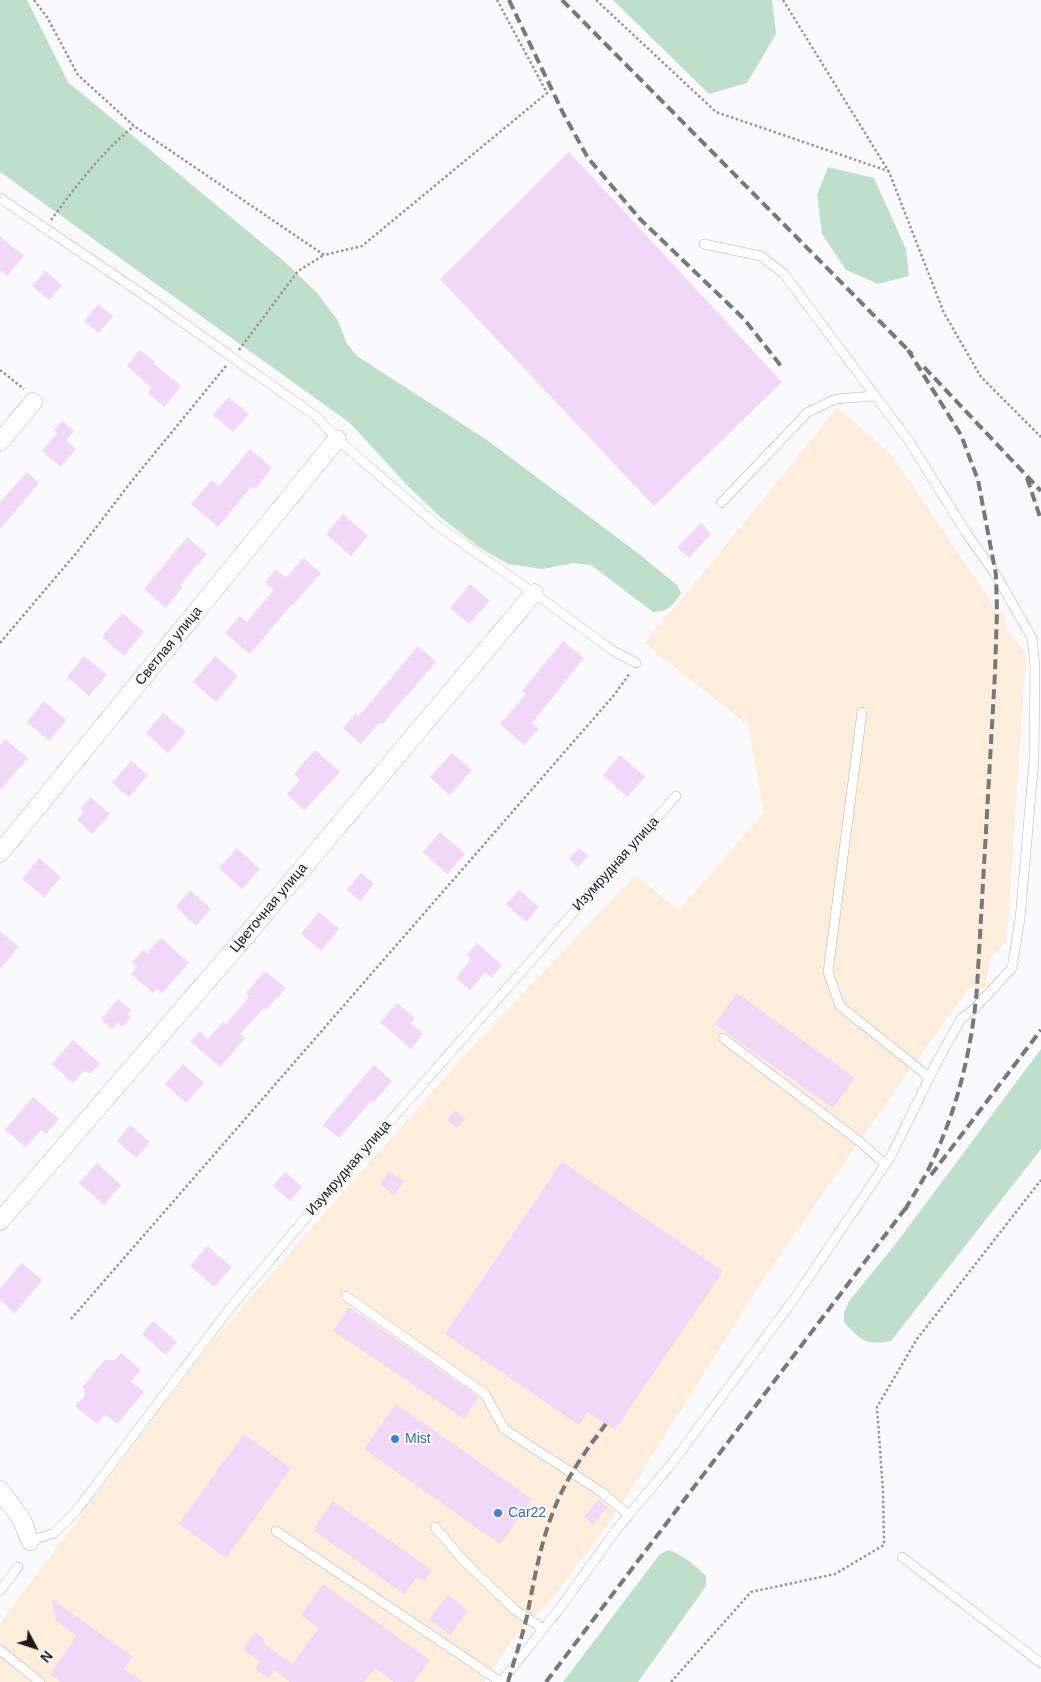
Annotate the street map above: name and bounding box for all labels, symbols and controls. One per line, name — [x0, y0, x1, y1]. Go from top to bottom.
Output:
street label: Светлая улица — [132, 603, 206, 689]
street label: Изумрудная улица — [569, 814, 663, 914]
street label: Цветочная улица — [227, 860, 311, 956]
street label: Изумрудная улица — [303, 1117, 395, 1219]
place label: Mist — [405, 1431, 431, 1447]
marker: Mist — [389, 1433, 401, 1445]
place label: Car22 — [508, 1505, 546, 1521]
marker: Car22 — [492, 1507, 504, 1519]
north arrow — [10, 1622, 60, 1672]
text: N — [37, 1648, 56, 1666]

